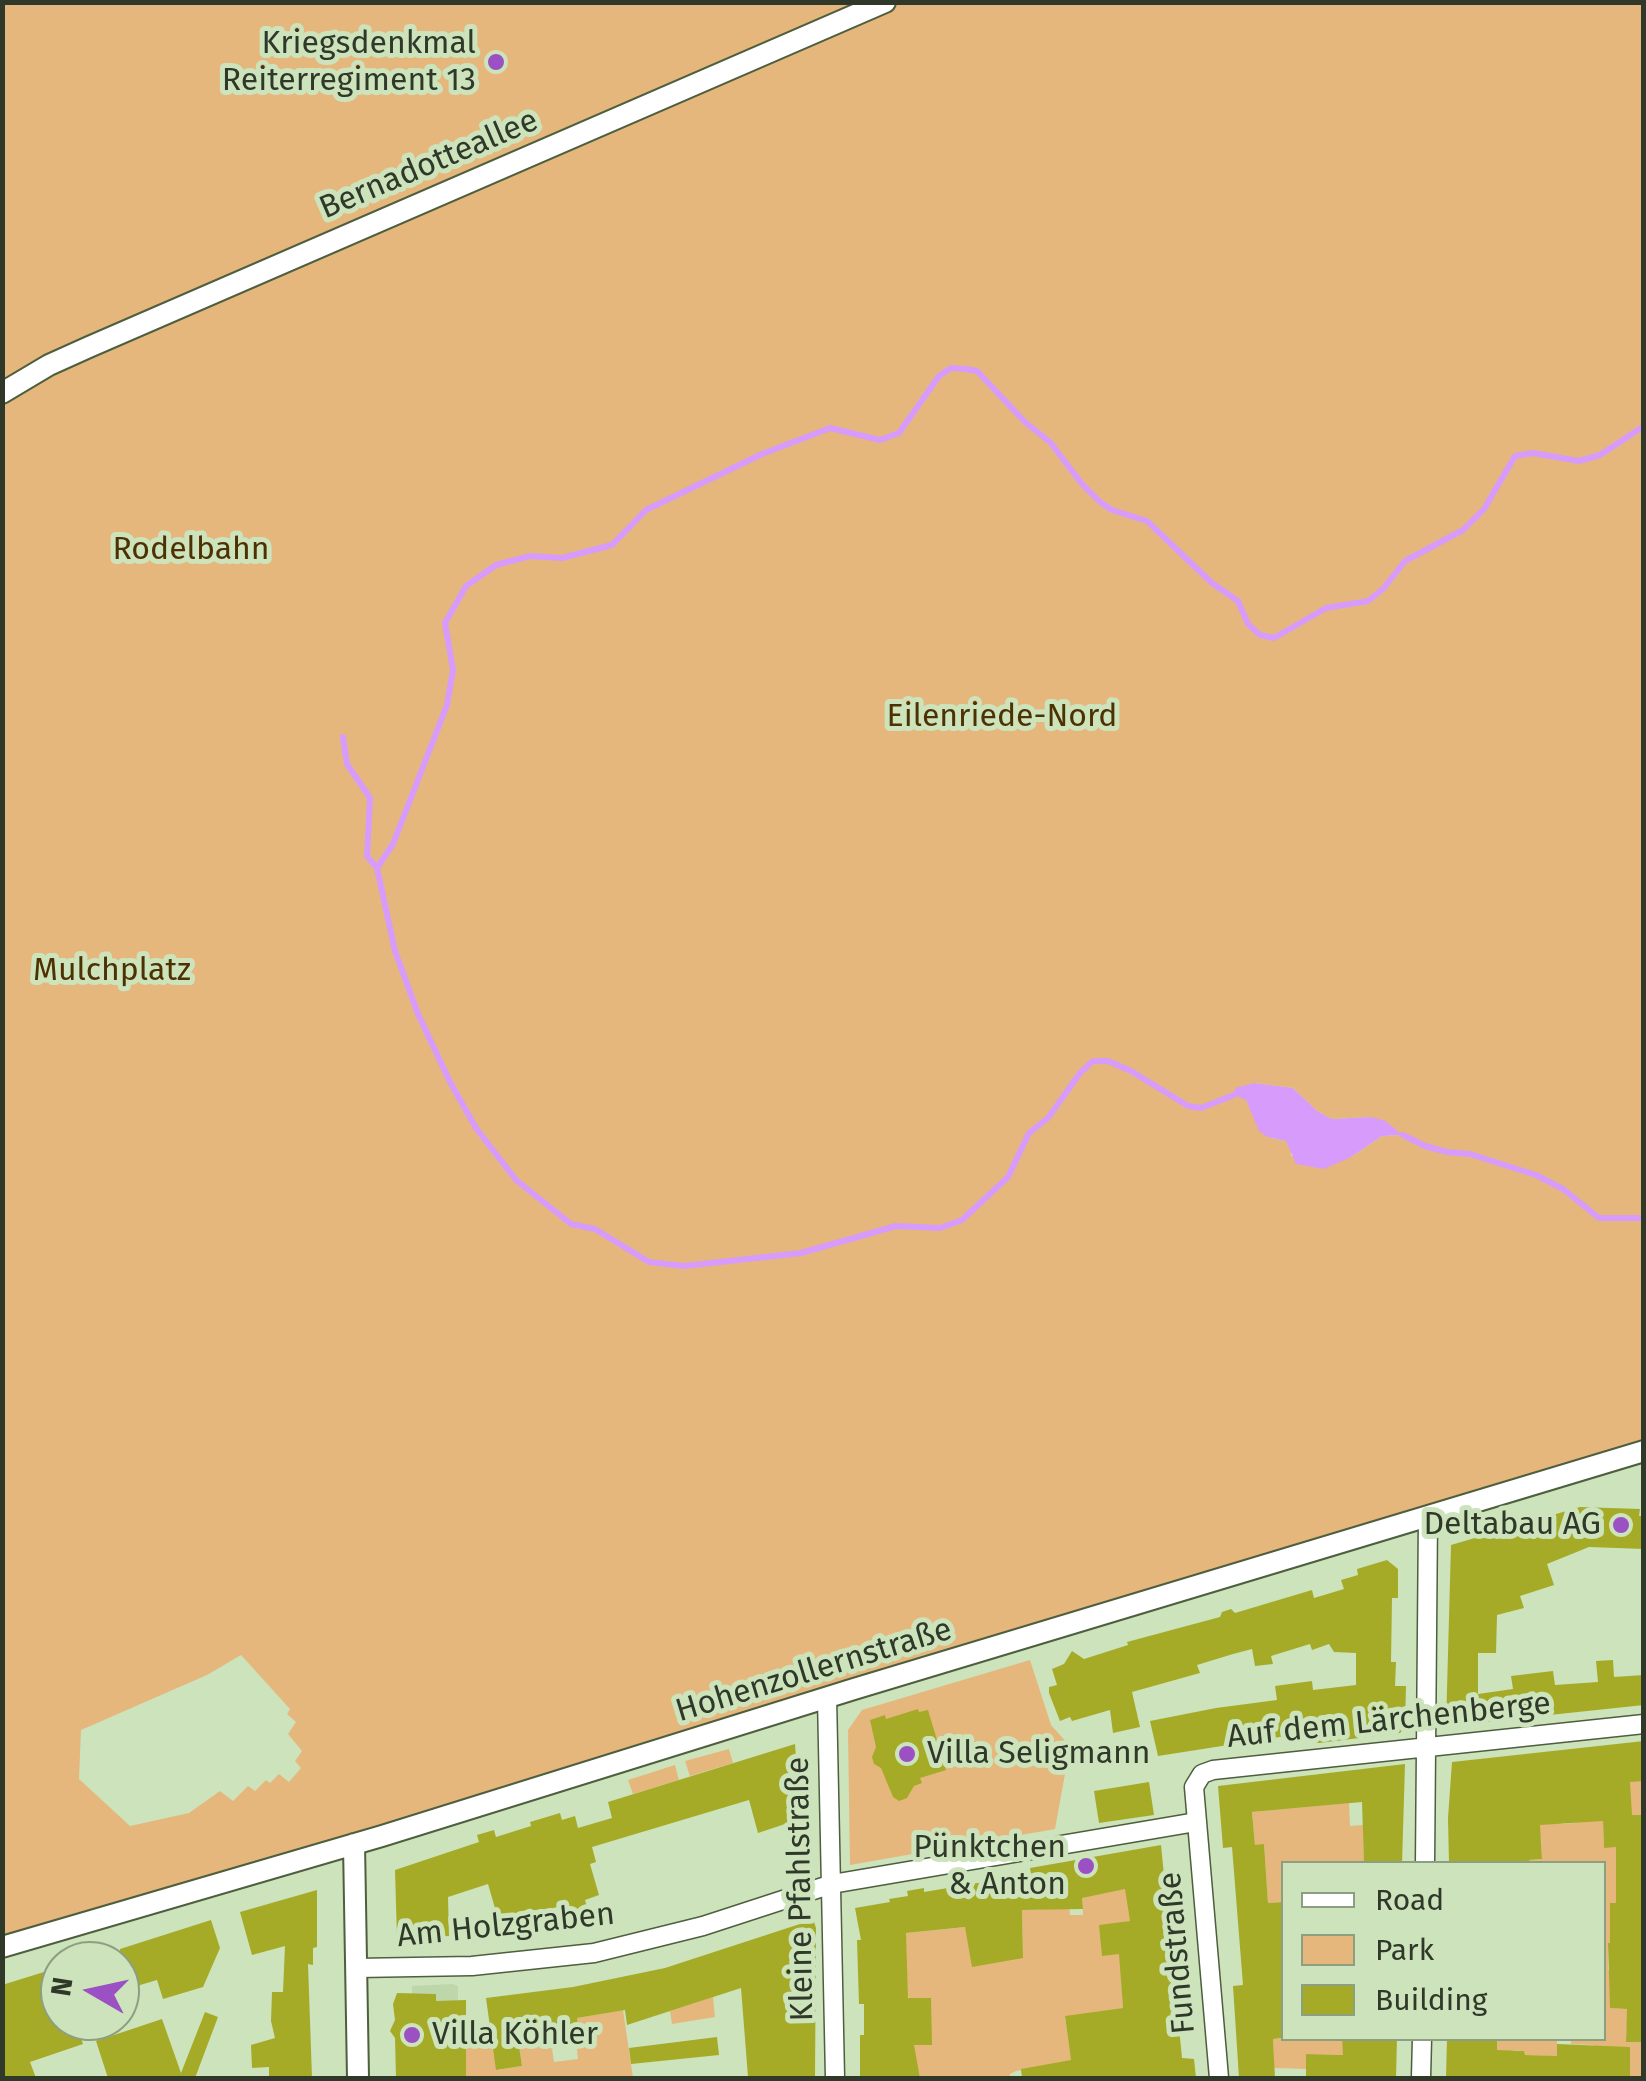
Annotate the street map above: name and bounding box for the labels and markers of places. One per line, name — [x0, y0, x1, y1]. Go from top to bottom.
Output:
place label: Kriegsdenkmal Reiterregiment 13 — [222, 25, 476, 100]
marker: Kriegsdenkmal Reiterregiment 13 — [485, 51, 507, 73]
place label: Deltabau AG — [1423, 1506, 1601, 1544]
marker: Deltabau AG — [1610, 1514, 1632, 1536]
place label: Villa Seligmann — [927, 1735, 1151, 1773]
marker: Villa Seligmann — [896, 1743, 918, 1765]
place label: Pünktchen & Anton — [913, 1829, 1066, 1904]
marker: Pünktchen & Anton — [1075, 1855, 1097, 1877]
place label: Villa Köhler — [432, 2016, 598, 2054]
marker: Villa Köhler — [401, 2024, 423, 2046]

